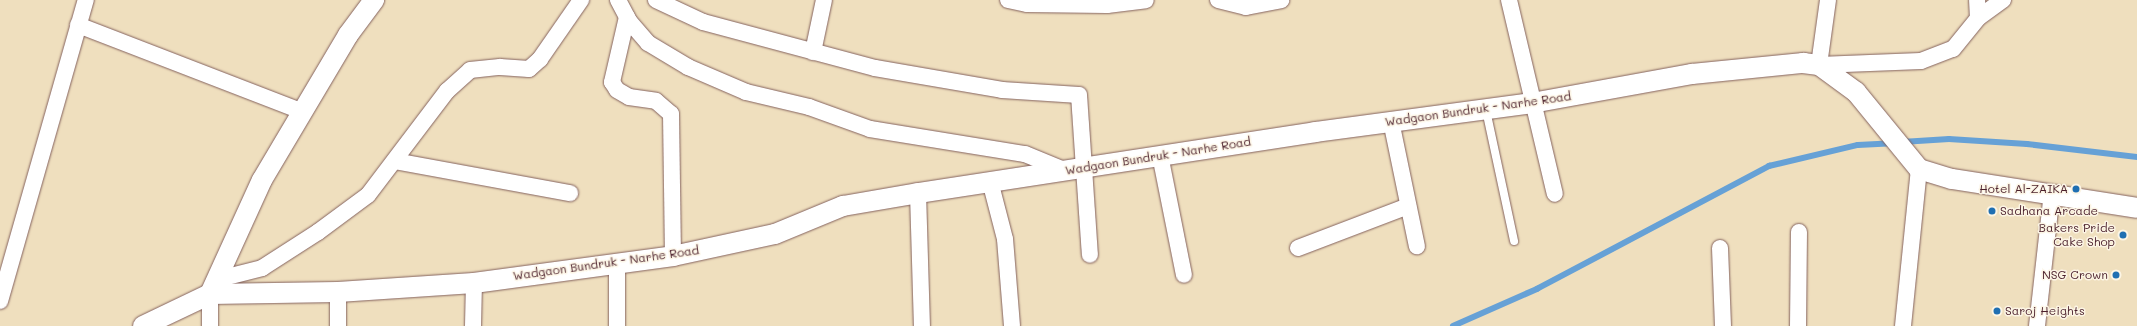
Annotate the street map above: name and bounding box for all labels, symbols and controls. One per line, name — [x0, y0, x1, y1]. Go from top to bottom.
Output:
street label: Wadgaon Bundruk - Narhe Road — [1384, 89, 1572, 129]
street label: Wadgaon Bundruk - Narhe Road — [1064, 134, 1252, 178]
place label: Hotel Al-ZAIKA — [1979, 182, 2068, 196]
marker: Hotel Al-ZAIKA — [2071, 184, 2081, 194]
place label: Sadhana Arcade — [2000, 204, 2098, 218]
marker: Sadhana Arcade — [1987, 206, 1997, 216]
place label: Bakers Pride Cake Shop — [2039, 221, 2115, 249]
marker: Bakers Pride Cake Shop — [2118, 230, 2128, 240]
street label: Wadgaon Bundruk - Narhe Road — [512, 243, 700, 283]
place label: NSG Crown — [2042, 268, 2108, 282]
marker: NSG Crown — [2111, 270, 2121, 280]
place label: Saroj Heights — [2005, 304, 2085, 318]
marker: Saroj Heights — [1992, 306, 2002, 316]

